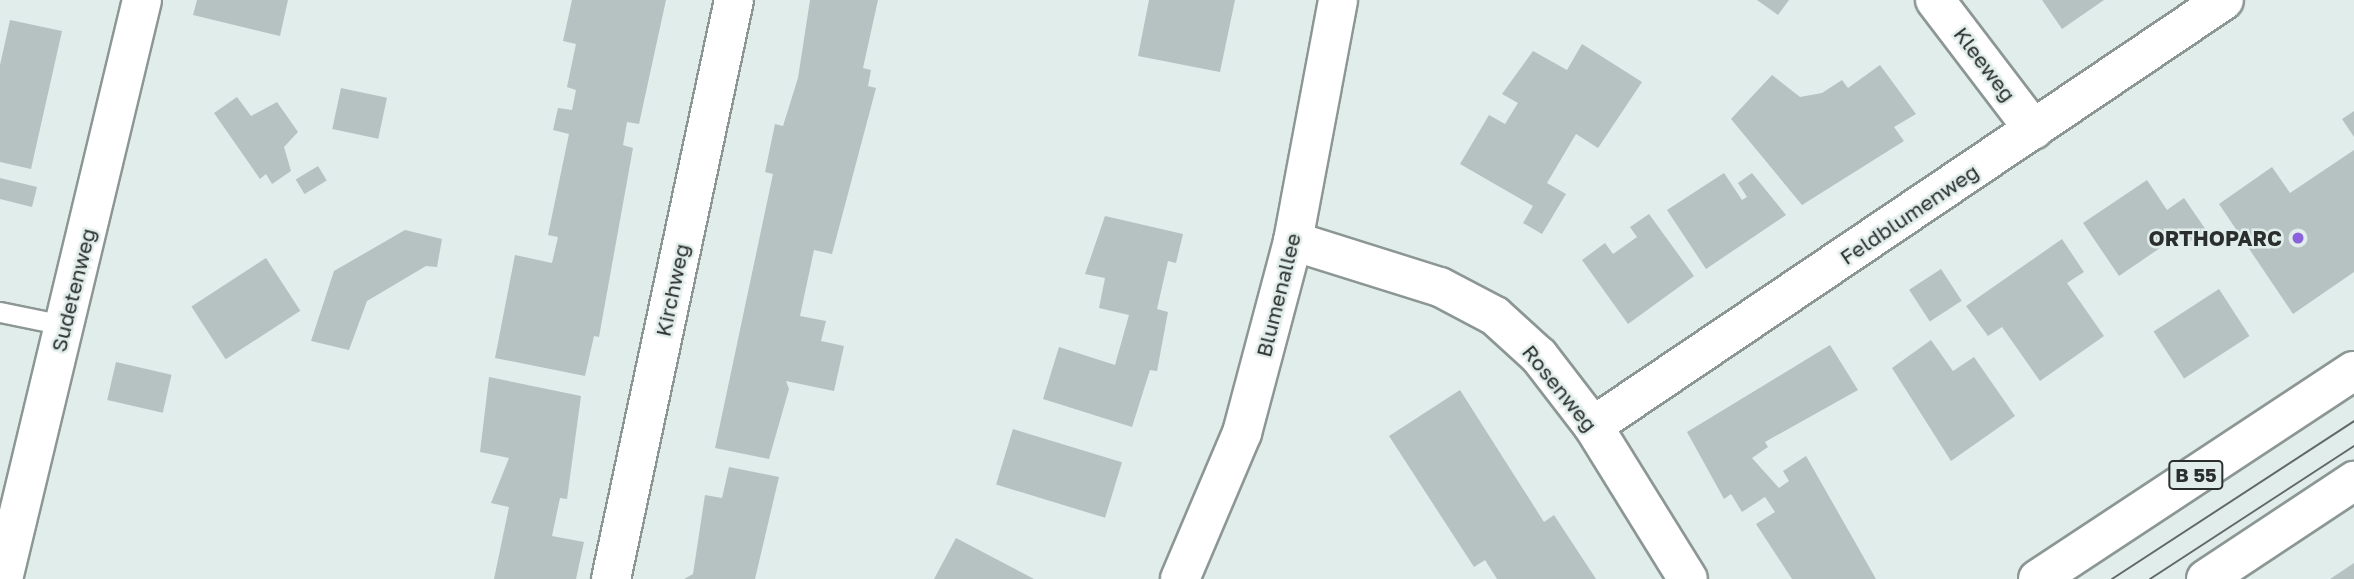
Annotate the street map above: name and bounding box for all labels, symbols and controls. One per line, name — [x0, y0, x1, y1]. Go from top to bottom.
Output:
street label: Kleeweg — [1949, 22, 2021, 106]
street label: Feldblumenweg — [1835, 158, 1983, 270]
place label: ORTHOPARC — [2149, 225, 2282, 251]
street label: Sudetenweg — [45, 226, 101, 354]
marker: ORTHOPARC — [2288, 228, 2308, 248]
street label: Blumenallee — [1250, 231, 1306, 359]
street label: Kirchweg — [650, 241, 694, 339]
street label: Rosenweg — [1517, 339, 1603, 437]
road number: B 55 — [2168, 460, 2224, 490]

